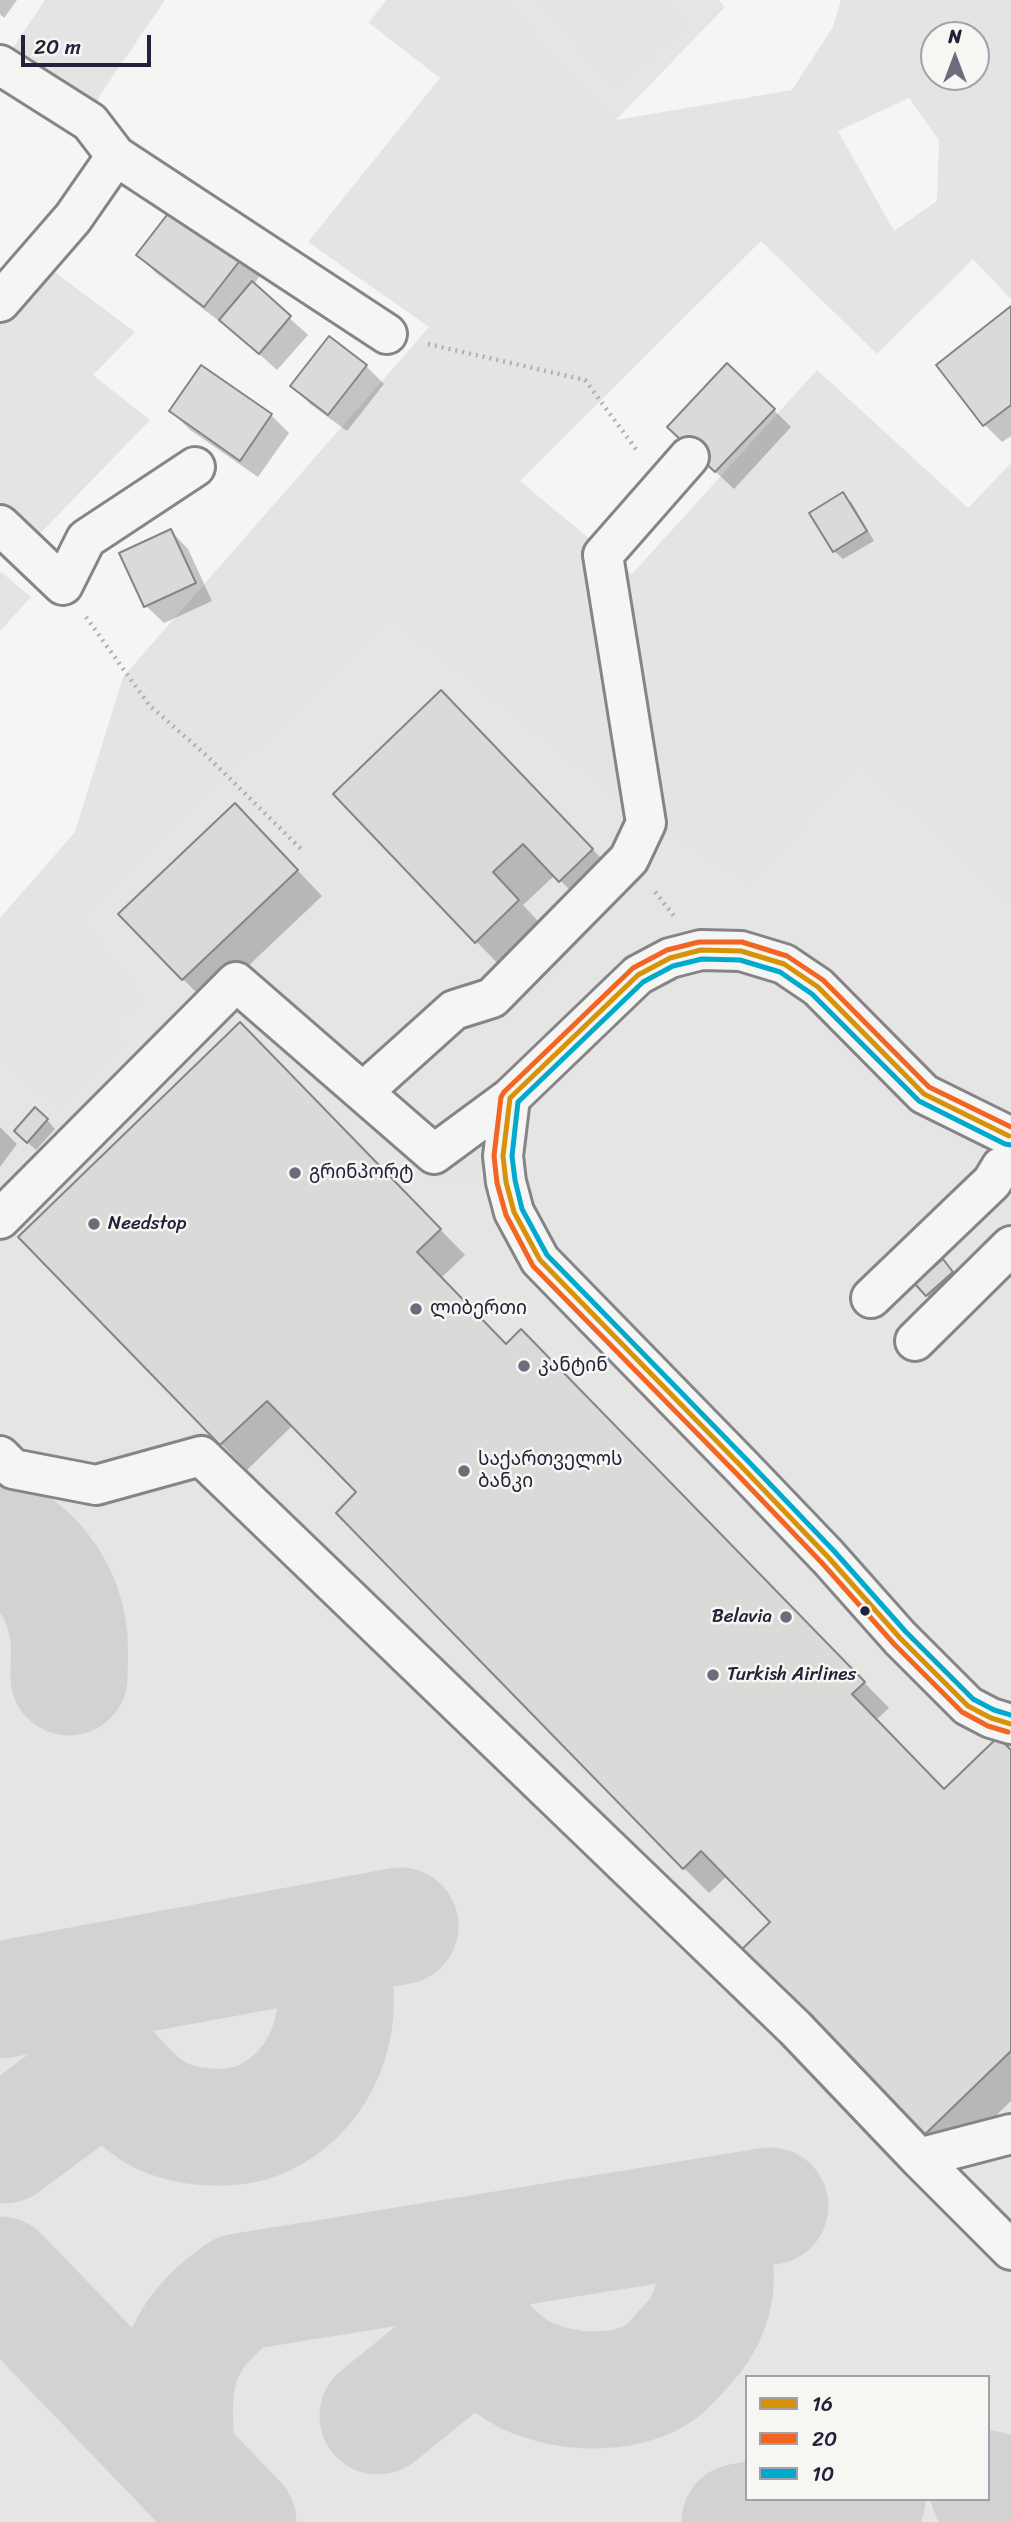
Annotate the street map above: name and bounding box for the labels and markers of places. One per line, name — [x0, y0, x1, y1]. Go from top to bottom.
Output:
place label: გრინპორტ — [309, 1162, 414, 1184]
marker: გრინპორტ — [287, 1165, 303, 1181]
place label: Needstop — [108, 1213, 187, 1235]
marker: Needstop — [86, 1216, 102, 1232]
place label: ლიბერთი — [430, 1298, 527, 1320]
marker: ლიბერთი — [408, 1301, 424, 1317]
place label: კანტინ — [538, 1355, 608, 1377]
marker: კანტინ — [516, 1358, 532, 1374]
place label: საქართველოს ბანკი — [478, 1449, 623, 1493]
marker: საქართველოს ბანკი — [456, 1463, 472, 1479]
unlabelled marker — [858, 1604, 872, 1618]
place label: Belavia — [712, 1606, 772, 1628]
marker: Belavia — [778, 1609, 794, 1625]
place label: Turkish Airlines — [727, 1664, 856, 1686]
marker: Turkish Airlines — [705, 1667, 721, 1683]

